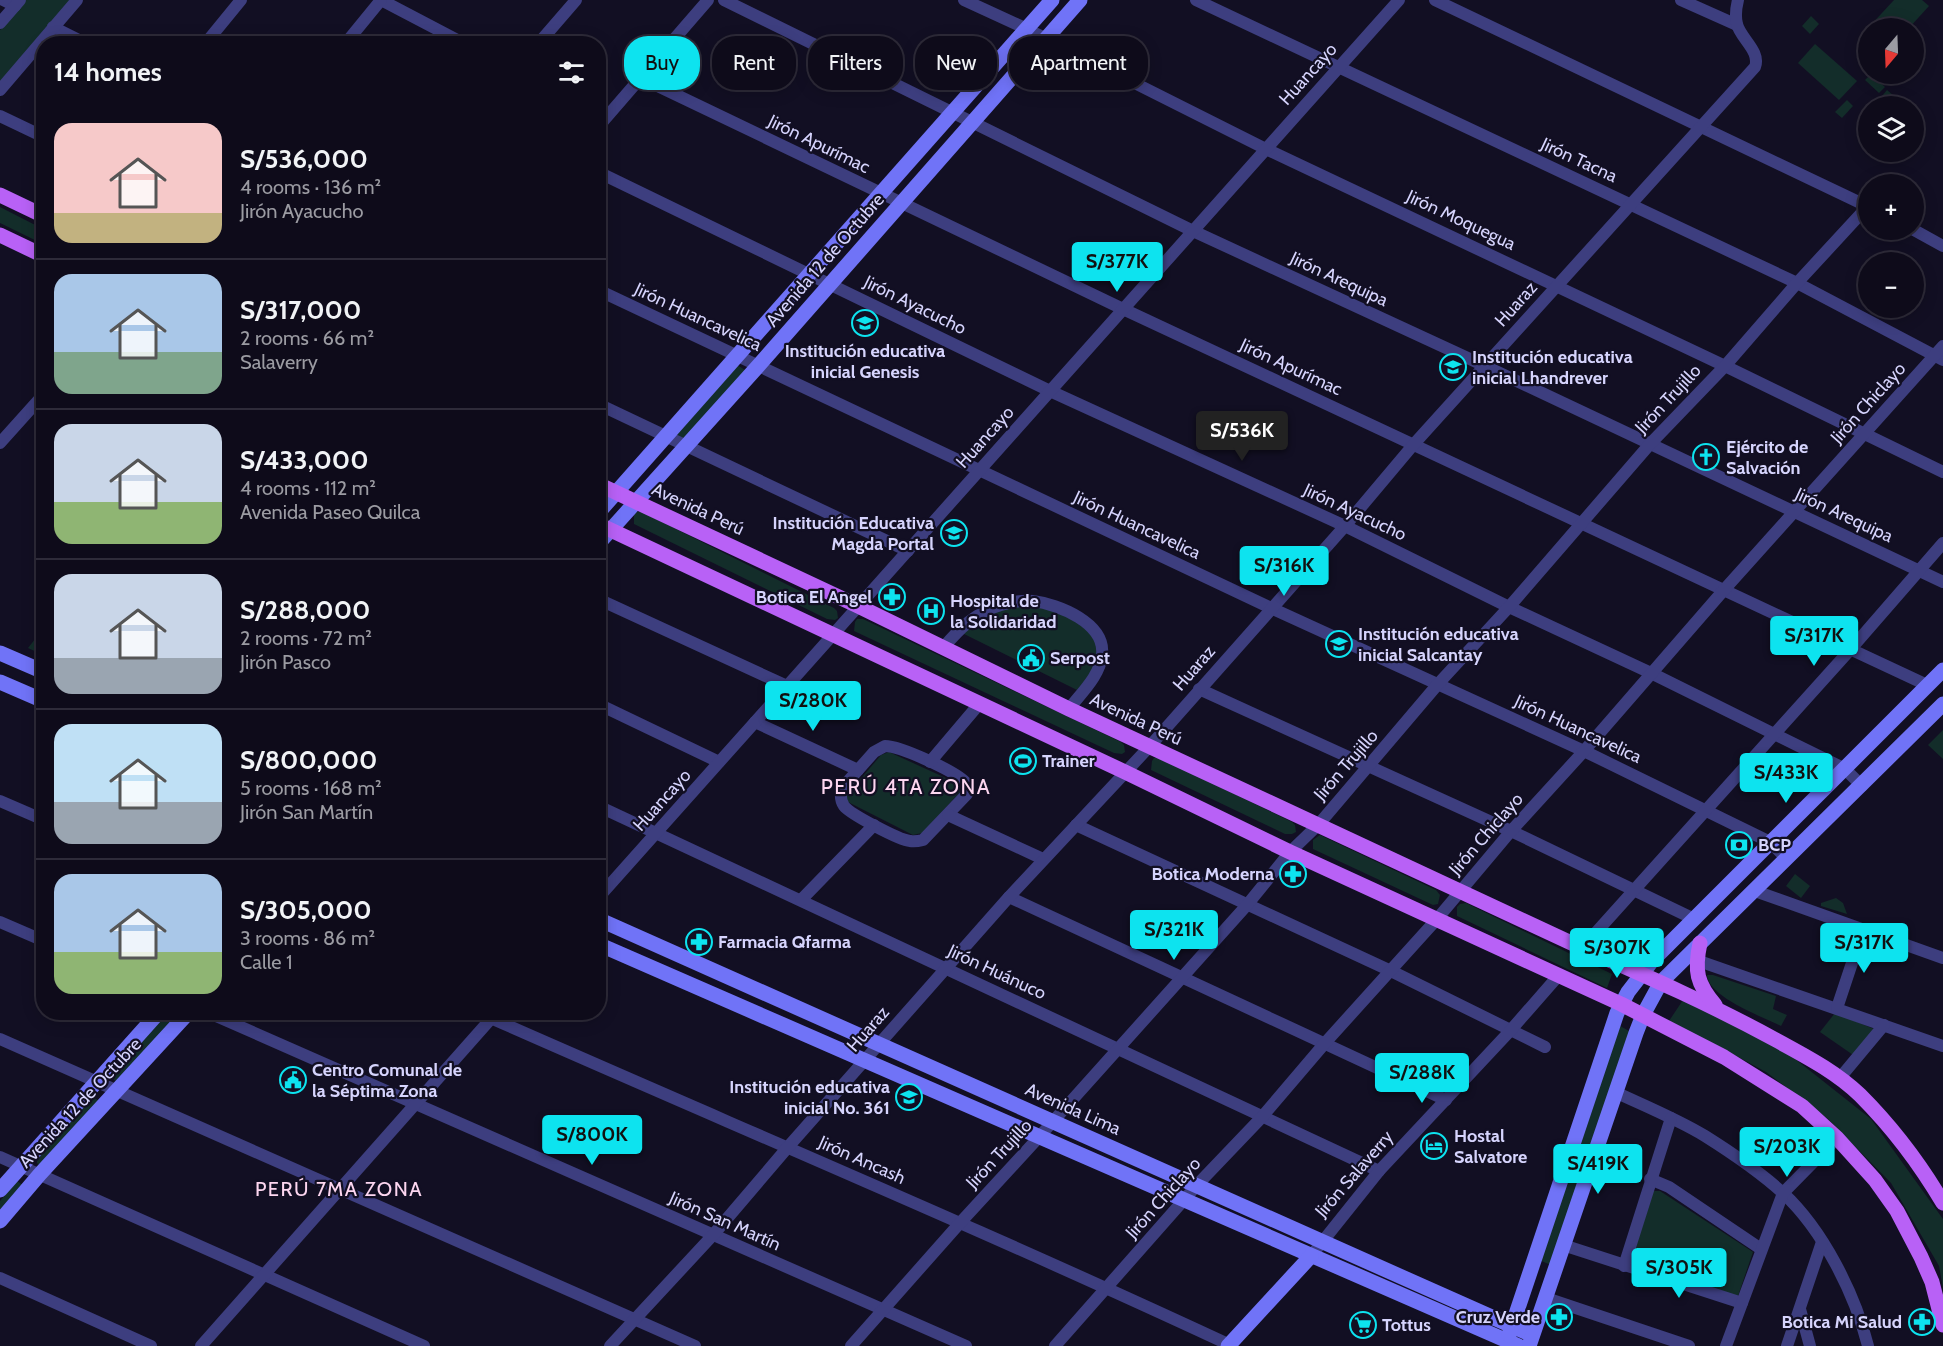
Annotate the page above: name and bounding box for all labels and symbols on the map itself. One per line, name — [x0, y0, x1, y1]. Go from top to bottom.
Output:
north arrow — [1858, 18, 1924, 84]
street label: Huancayo — [1274, 38, 1342, 110]
street label: Jirón Apurímac — [764, 109, 873, 178]
street label: Jirón Tacna — [1536, 132, 1621, 187]
street label: Jirón Moquegua — [1402, 185, 1519, 255]
street label: Avenida 12 de Octubre — [761, 189, 889, 331]
pin: S/377K — [1068, 242, 1166, 293]
street label: Jirón Arequipa — [1286, 246, 1392, 311]
street label: Jirón Ayacucho — [859, 270, 970, 339]
street label: Huaraz — [1490, 276, 1542, 331]
street label: Jirón Huancavelica — [630, 278, 765, 356]
school or university icon: Institución educativa inicial Genesis — [850, 308, 880, 338]
street label: Jirón Apurímac — [1235, 333, 1346, 400]
place label: Institución educativa inicial Genesis — [785, 340, 945, 383]
place label: Institución educativa inicial Lhandrever — [1472, 346, 1633, 389]
school or university icon: Institución educativa inicial Lhandrever — [1438, 352, 1468, 382]
street label: Jirón Chiclayo — [1825, 358, 1910, 449]
street label: Jirón Trujillo — [1630, 360, 1706, 439]
street label: Huancayo — [951, 401, 1019, 473]
pin: S/536K — [1193, 411, 1291, 462]
place label: Ejército de Salvación — [1726, 436, 1808, 479]
church icon: Ejército de Salvación — [1691, 442, 1721, 472]
street label: Avenida Perú — [648, 478, 748, 540]
street label: Jirón Ayacucho — [1299, 478, 1410, 545]
street label: Jirón Arequipa — [1791, 482, 1897, 547]
street label: Jirón Huancavelica — [1069, 486, 1204, 564]
place label: Institución Educativa Magda Portal — [773, 512, 934, 555]
school or university icon: Institución Educativa Magda Portal — [939, 518, 969, 548]
pin: S/316K — [1235, 546, 1333, 597]
pharmacy icon: Botica El Angel — [877, 582, 907, 612]
place label: Botica El Angel — [756, 586, 872, 608]
place label: Hospital de la Solidaridad — [950, 590, 1057, 633]
hospital icon: Hospital de la Solidaridad — [916, 596, 946, 626]
pin: S/317K — [1765, 616, 1863, 667]
place label: Institución educativa inicial Salcantay — [1358, 623, 1519, 666]
school or university icon: Institución educativa inicial Salcantay — [1324, 629, 1354, 659]
street label: Huaraz — [1168, 640, 1220, 695]
public building icon: Serpost — [1016, 643, 1046, 673]
place label: Serpost — [1050, 647, 1110, 669]
pin: S/280K — [764, 681, 862, 732]
street label: Avenida Perú — [1086, 688, 1186, 750]
street label: Jirón Huancavelica — [1510, 690, 1645, 768]
street label: Jirón Trujillo — [1309, 725, 1383, 806]
sports icon: Trainer — [1008, 746, 1038, 776]
place label: Trainer — [1042, 750, 1095, 772]
pin: S/433K — [1737, 753, 1835, 804]
street label: Huancayo — [628, 764, 696, 836]
district label: PERÚ 4TA ZONA — [821, 774, 991, 799]
street label: Jirón Chiclayo — [1444, 788, 1528, 880]
bank icon: BCP — [1724, 830, 1754, 860]
place label: BCP — [1758, 834, 1791, 856]
pharmacy icon: Botica Moderna — [1278, 859, 1308, 889]
place label: Botica Moderna — [1151, 863, 1274, 885]
pin: S/321K — [1125, 910, 1223, 961]
pin: S/317K — [1815, 923, 1913, 974]
pharmacy icon: Farmacia Qfarma — [684, 927, 714, 957]
pin: S/307K — [1568, 928, 1666, 979]
place label: Farmacia Qfarma — [718, 931, 851, 953]
street label: Jirón Huánuco — [944, 939, 1050, 1004]
street label: Huaraz — [842, 1001, 894, 1056]
street label: Avenida 12 de Octubre — [14, 1033, 146, 1173]
pin: S/288K — [1373, 1053, 1471, 1104]
place label: Centro Comunal de la Séptima Zona — [312, 1059, 462, 1102]
public building icon: Centro Comunal de la Séptima Zona — [278, 1065, 308, 1095]
place label: Institución educativa inicial No. 361 — [729, 1076, 890, 1119]
street label: Avenida Lima — [1022, 1078, 1124, 1140]
school or university icon: Institución educativa inicial No. 361 — [894, 1082, 924, 1112]
pin: S/800K — [543, 1115, 641, 1166]
street label: Jirón Trujillo — [961, 1115, 1037, 1194]
place label: Hostal Salvatore — [1454, 1125, 1527, 1168]
street label: Jirón Salaverry — [1310, 1126, 1398, 1223]
pin: S/203K — [1738, 1127, 1836, 1178]
street label: Jirón Ancash — [814, 1131, 909, 1189]
hotel icon: Hostal Salvatore — [1419, 1131, 1449, 1161]
pin: S/419K — [1549, 1144, 1647, 1195]
street label: Jirón Chiclayo — [1120, 1153, 1205, 1244]
district label: PERÚ 7MA ZONA — [255, 1177, 423, 1201]
street label: Jirón San Martín — [665, 1186, 784, 1255]
pin: S/305K — [1630, 1248, 1728, 1299]
pharmacy icon: Cruz Verde — [1544, 1302, 1574, 1332]
place label: Cruz Verde — [1456, 1306, 1540, 1328]
pharmacy icon: Botica Mi Salud — [1907, 1307, 1937, 1337]
supermarket icon: Tottus — [1348, 1310, 1378, 1340]
place label: Botica Mi Salud — [1781, 1311, 1902, 1333]
place label: Tottus — [1382, 1314, 1431, 1336]

